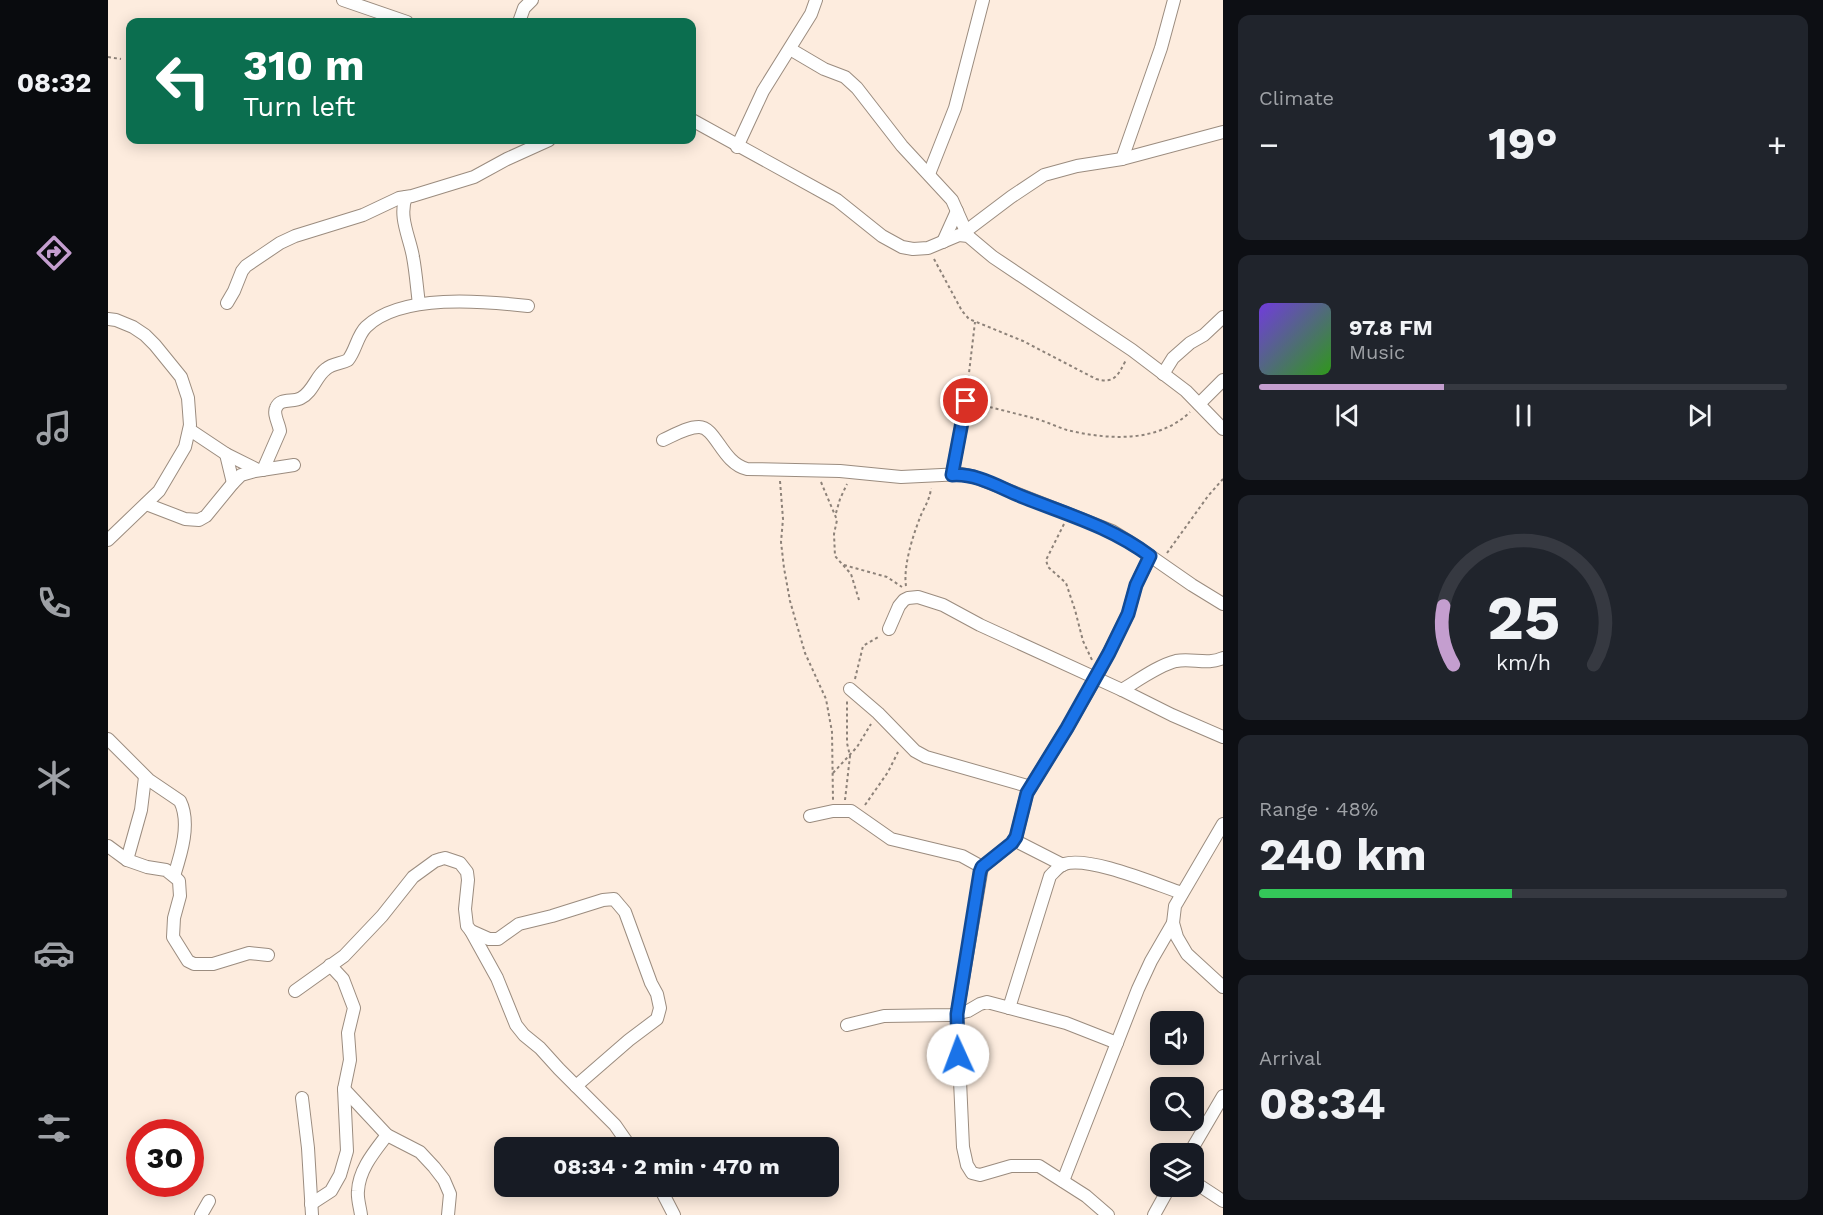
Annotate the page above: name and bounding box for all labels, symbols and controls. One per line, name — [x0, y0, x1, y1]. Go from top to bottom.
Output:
text: 310 m — [243, 41, 365, 90]
icon: left — [144, 42, 222, 120]
text: 08:32 — [17, 67, 91, 99]
text: Climate — [1259, 86, 1334, 110]
text: Turn left — [243, 91, 355, 123]
text: 19° — [1488, 117, 1558, 170]
text: − — [1259, 125, 1279, 164]
text: + — [1767, 125, 1787, 164]
icon: directions — [33, 232, 75, 274]
text: 97.8 FM — [1349, 315, 1433, 340]
text: Music — [1349, 340, 1405, 364]
pin — [940, 375, 991, 426]
icon: arrive — [949, 384, 982, 417]
icon: previous — [1331, 399, 1364, 432]
icon: pause — [1507, 399, 1540, 432]
icon: next — [1683, 399, 1716, 432]
icon: music — [33, 407, 75, 449]
text: 25 — [1486, 581, 1560, 654]
icon: phone — [33, 582, 75, 624]
text: km/h — [1495, 650, 1551, 675]
icon: climate — [33, 757, 75, 799]
text: Range · 48% — [1259, 797, 1378, 821]
text: 240 km — [1259, 828, 1427, 881]
icon: car — [33, 932, 75, 974]
map controls — [1150, 1011, 1204, 1197]
button: sound — [1150, 1011, 1204, 1065]
position arrow — [926, 1023, 990, 1087]
text: Arrival — [1259, 1046, 1321, 1070]
button: search — [1150, 1077, 1204, 1131]
text: 08:34 — [1259, 1077, 1386, 1130]
icon: filters — [33, 1107, 75, 1149]
speed limit sign: 30 — [126, 1119, 204, 1197]
button: layers — [1150, 1143, 1204, 1197]
text: 08:34 · 2 min · 470 m — [553, 1154, 780, 1179]

